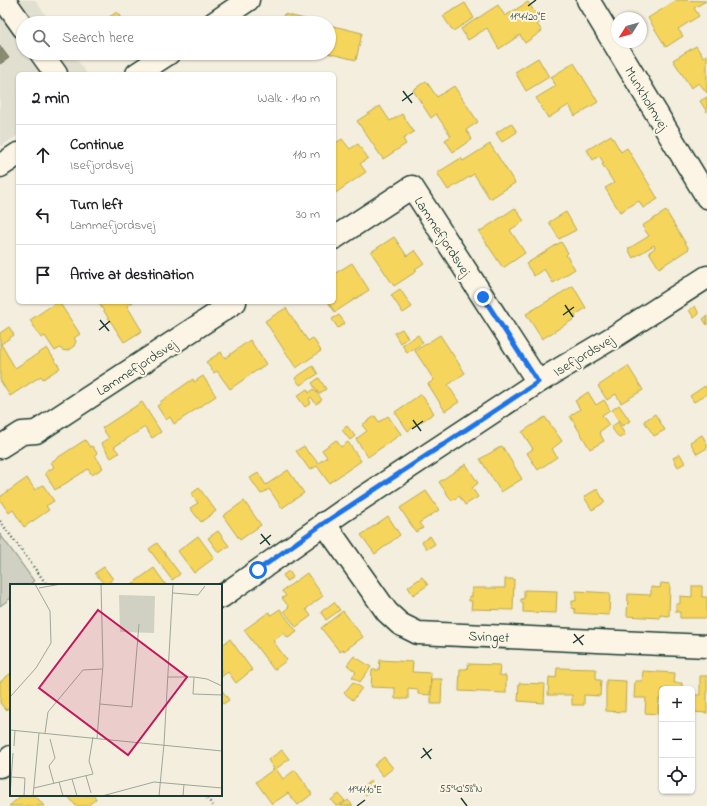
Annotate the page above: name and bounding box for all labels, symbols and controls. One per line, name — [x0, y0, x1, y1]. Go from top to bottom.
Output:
text: 11°44'20"E — [510, 10, 546, 25]
north arrow — [611, 12, 647, 48]
search box — [16, 16, 336, 60]
icon: search — [30, 27, 52, 49]
text: Search here — [62, 27, 134, 49]
street label: Munkholmvej — [618, 63, 674, 136]
text: 2 min — [32, 86, 69, 111]
text: Walk · 140 m — [257, 89, 320, 108]
text: Continue — [70, 134, 124, 156]
icon: ahead — [32, 144, 54, 166]
text: 110 m — [293, 145, 320, 164]
text: Isefjordsvej — [70, 156, 133, 175]
street label: Lammefjordsvej — [408, 193, 476, 282]
text: Turn left — [70, 194, 123, 216]
icon: left — [32, 204, 54, 226]
text: 30 m — [296, 205, 320, 224]
text: Lammefjordsvej — [70, 216, 155, 235]
icon: arrive — [32, 264, 54, 286]
text: Arrive at destination — [70, 264, 194, 286]
route end — [474, 288, 492, 306]
street label: Isefjordsvej — [549, 329, 619, 383]
street label: Lammefjordsvej — [93, 334, 182, 402]
route start — [249, 561, 267, 579]
inset map — [10, 584, 222, 796]
street label: Svinget — [468, 626, 510, 650]
map controls — [659, 686, 695, 794]
button: + — [659, 686, 695, 722]
button: − — [659, 722, 695, 758]
button: locate — [659, 758, 695, 794]
text: 55°42'58"N — [440, 782, 483, 797]
text: 11°44'10"E — [348, 783, 382, 798]

